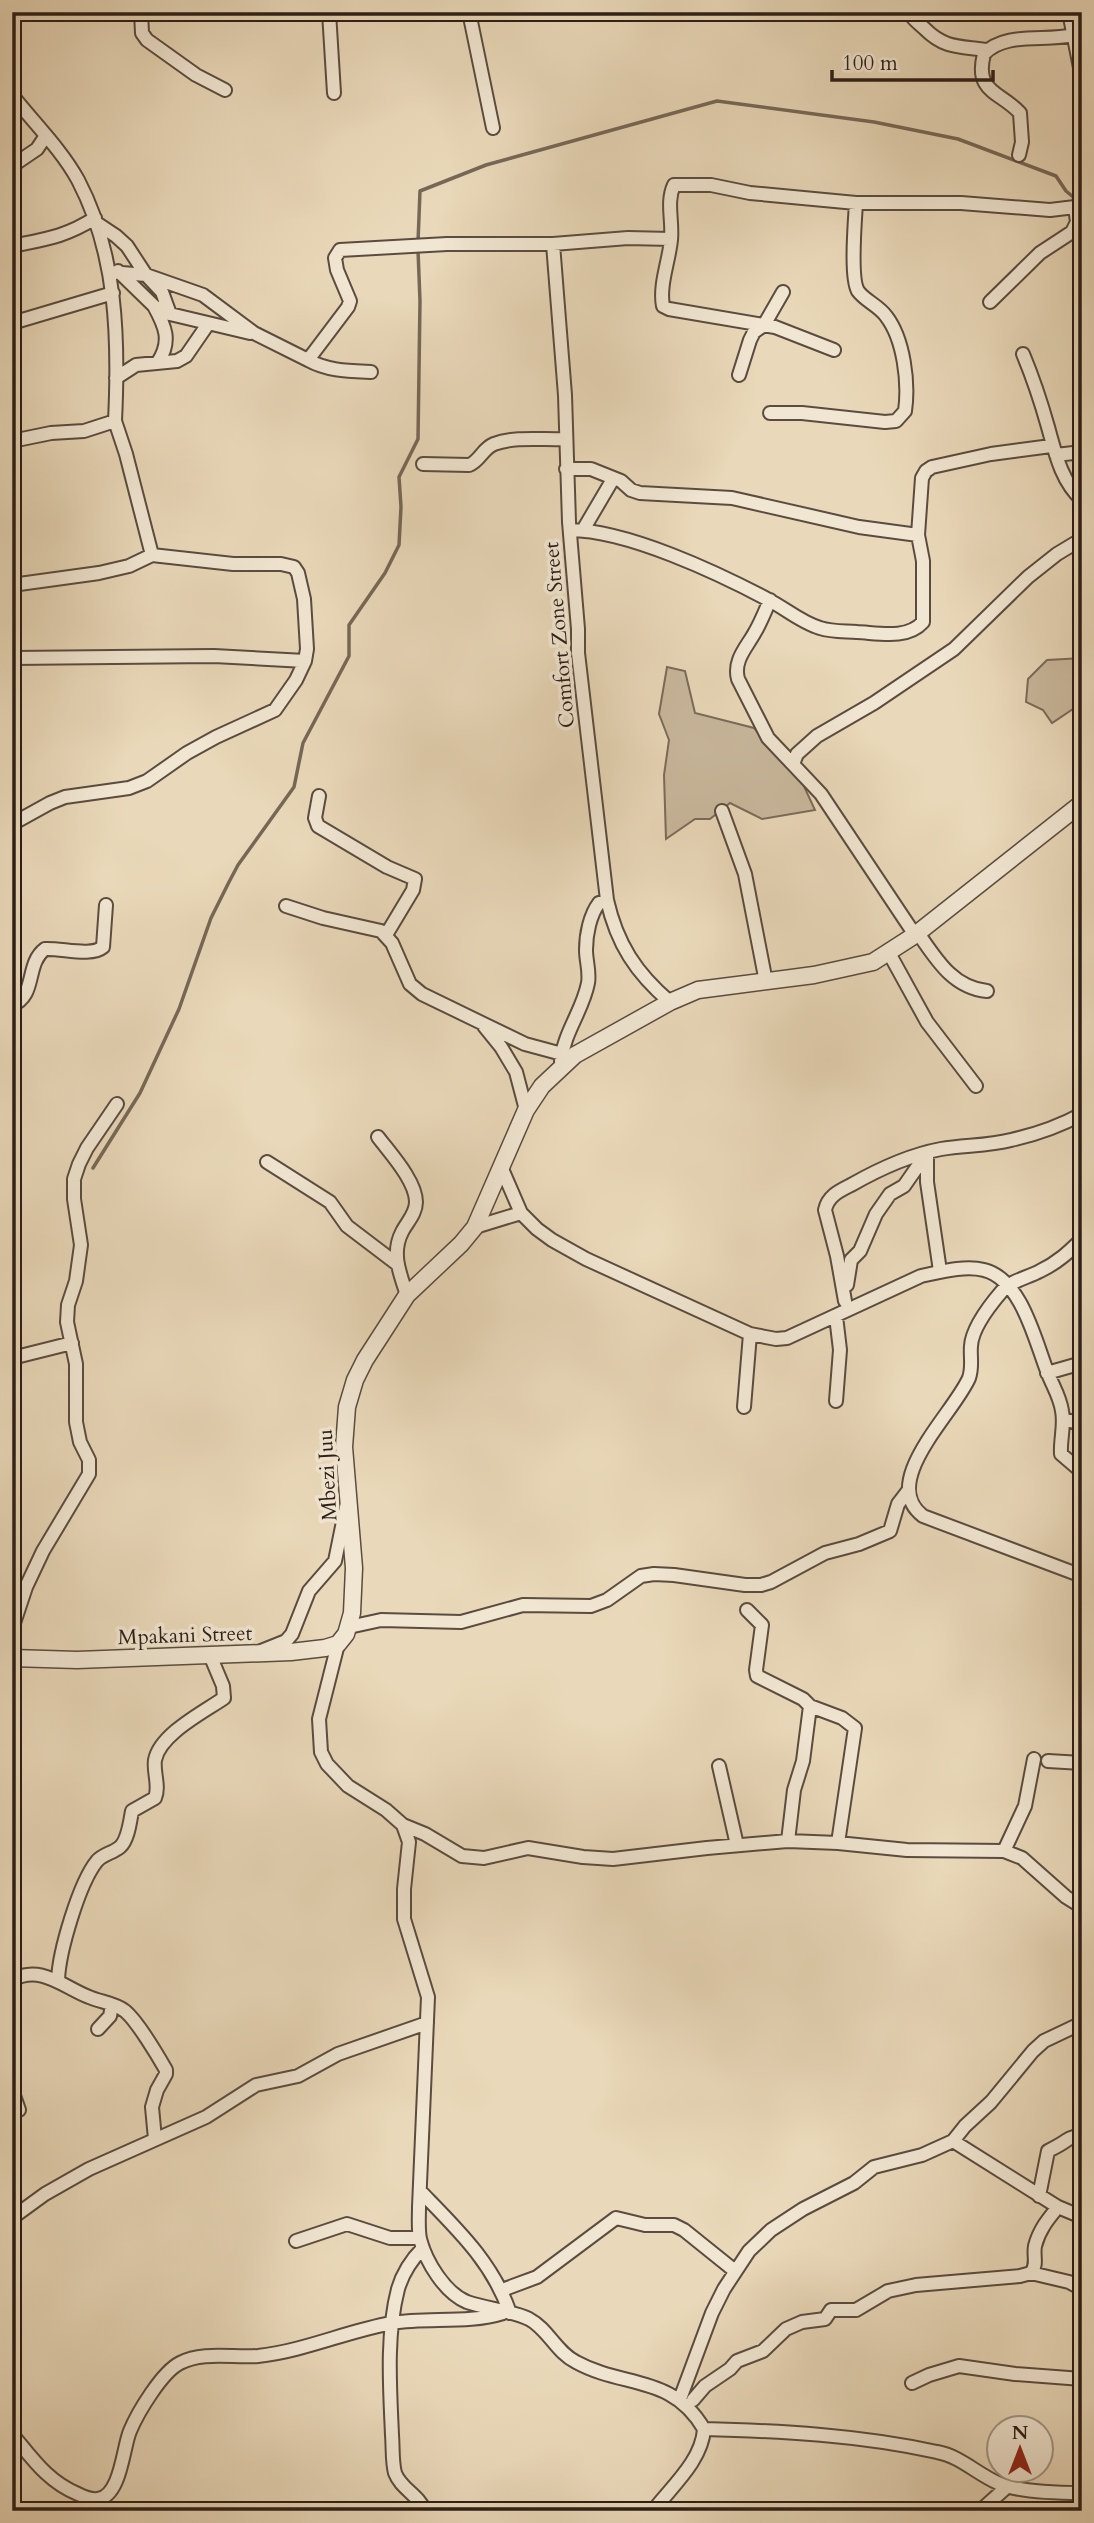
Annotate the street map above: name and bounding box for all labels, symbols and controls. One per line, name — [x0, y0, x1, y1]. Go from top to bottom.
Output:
scale bar — [832, 38, 992, 82]
text: 100 m — [842, 49, 898, 78]
street label: Comfort Zone Street — [537, 540, 582, 729]
street label: Mbezi Juu — [311, 1428, 344, 1522]
street label: Mpakani Street — [117, 1619, 253, 1652]
north arrow — [986, 2414, 1056, 2484]
text: N — [1012, 2420, 1029, 2446]

